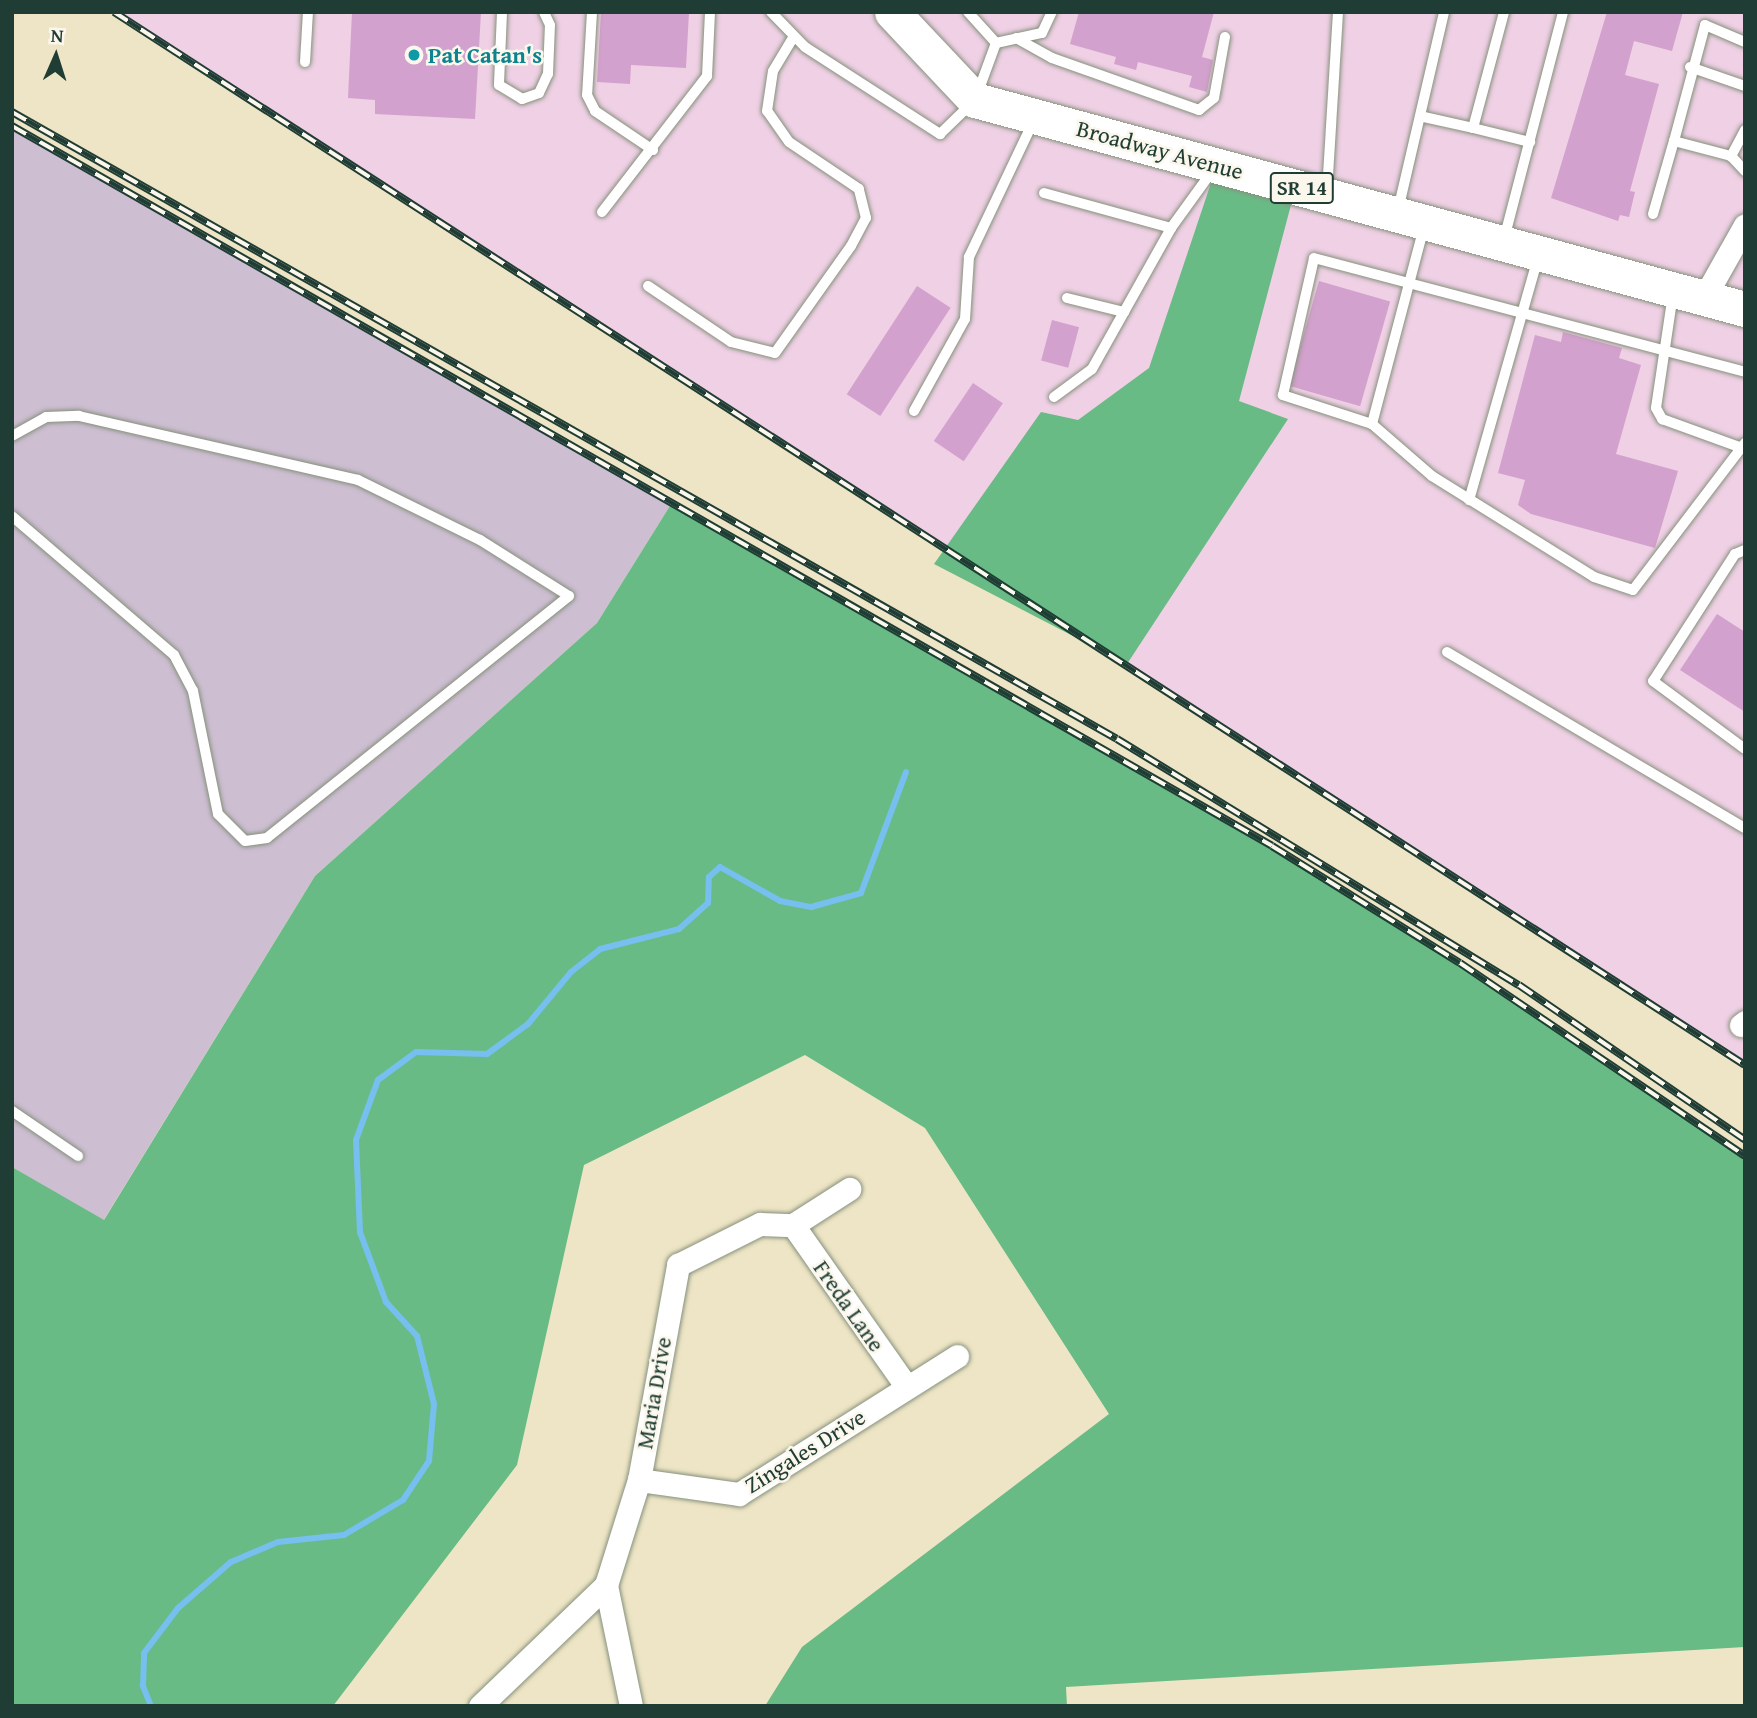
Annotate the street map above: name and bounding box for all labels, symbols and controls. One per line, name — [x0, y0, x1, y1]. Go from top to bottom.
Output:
north arrow — [21, 21, 91, 91]
text: N — [50, 21, 64, 49]
place label: Pat Catan's — [428, 41, 542, 69]
marker: Pat Catan's — [406, 47, 422, 63]
street label: Broadway Avenue — [1074, 115, 1246, 185]
road number: SR 14 — [1269, 170, 1335, 206]
street label: Freda Lane — [808, 1255, 890, 1357]
street label: Maria Drive — [631, 1335, 677, 1451]
street label: Zingales Drive — [740, 1403, 870, 1499]

